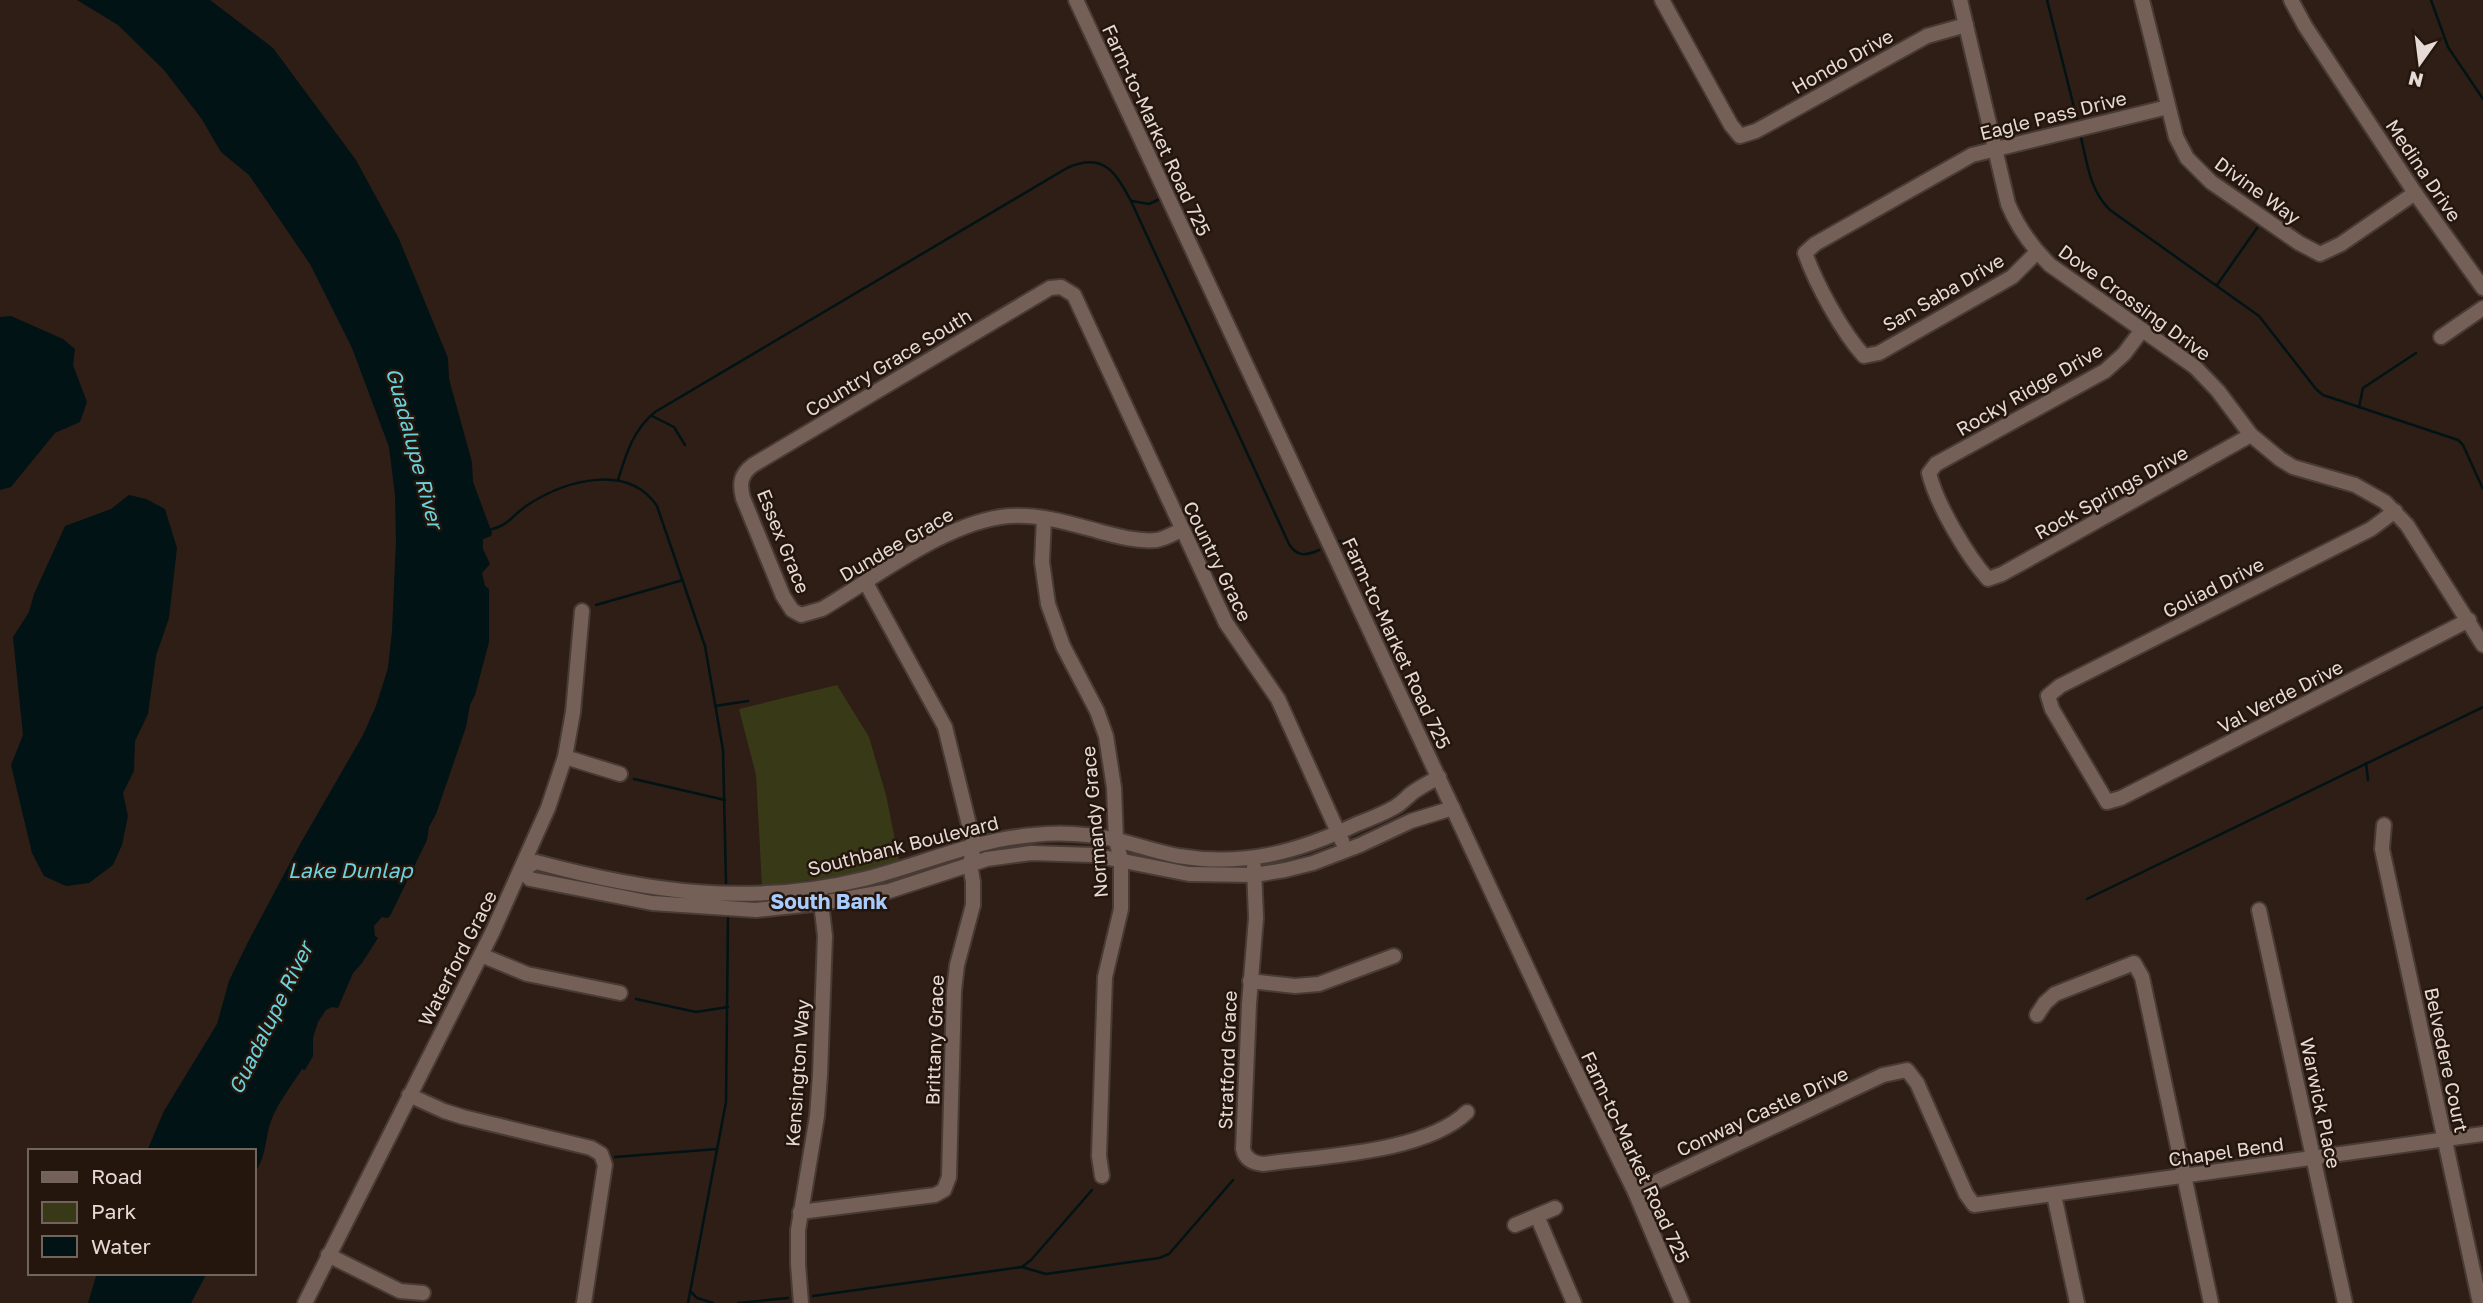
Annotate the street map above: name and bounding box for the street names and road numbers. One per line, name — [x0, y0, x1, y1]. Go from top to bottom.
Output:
street label: Farm-to-Market Road 725 — [1098, 20, 1216, 240]
street label: Hondo Drive — [1787, 24, 1897, 98]
street label: Eagle Pass Drive — [1977, 86, 2129, 144]
street label: Medina Drive — [2381, 114, 2467, 226]
street label: Divine Way — [2211, 151, 2306, 229]
street label: Dove Crossing Drive — [2054, 239, 2216, 365]
street label: San Saba Drive — [1878, 248, 2008, 336]
street label: Country Grace South — [801, 303, 975, 421]
street label: Rocky Ridge Drive — [1952, 338, 2106, 440]
street label: Rock Springs Drive — [2030, 440, 2192, 544]
street label: Essex Grace — [753, 486, 815, 596]
street label: Country Grace — [1179, 497, 1257, 625]
street label: Dundee Grace — [835, 502, 957, 586]
street label: Farm-to-Market Road 725 — [1338, 533, 1456, 753]
street label: Goliad Drive — [2159, 552, 2267, 622]
street label: Val Verde Drive — [2214, 655, 2346, 737]
street label: Normandy Grace — [1076, 745, 1112, 899]
street label: Southbank Boulevard — [805, 810, 1001, 880]
street label: Waterford Grace — [413, 886, 501, 1030]
street label: Brittany Grace — [920, 974, 948, 1106]
street label: Belvedere Court — [2420, 985, 2474, 1135]
street label: Stratford Grace — [1213, 990, 1241, 1130]
street label: Kensington Way — [780, 998, 814, 1148]
street label: Warwick Place — [2296, 1036, 2346, 1170]
street label: Farm-to-Market Road 725 — [1577, 1047, 1695, 1267]
street label: Conway Castle Drive — [1673, 1061, 1851, 1161]
street label: Chapel Bend — [2167, 1132, 2285, 1170]

